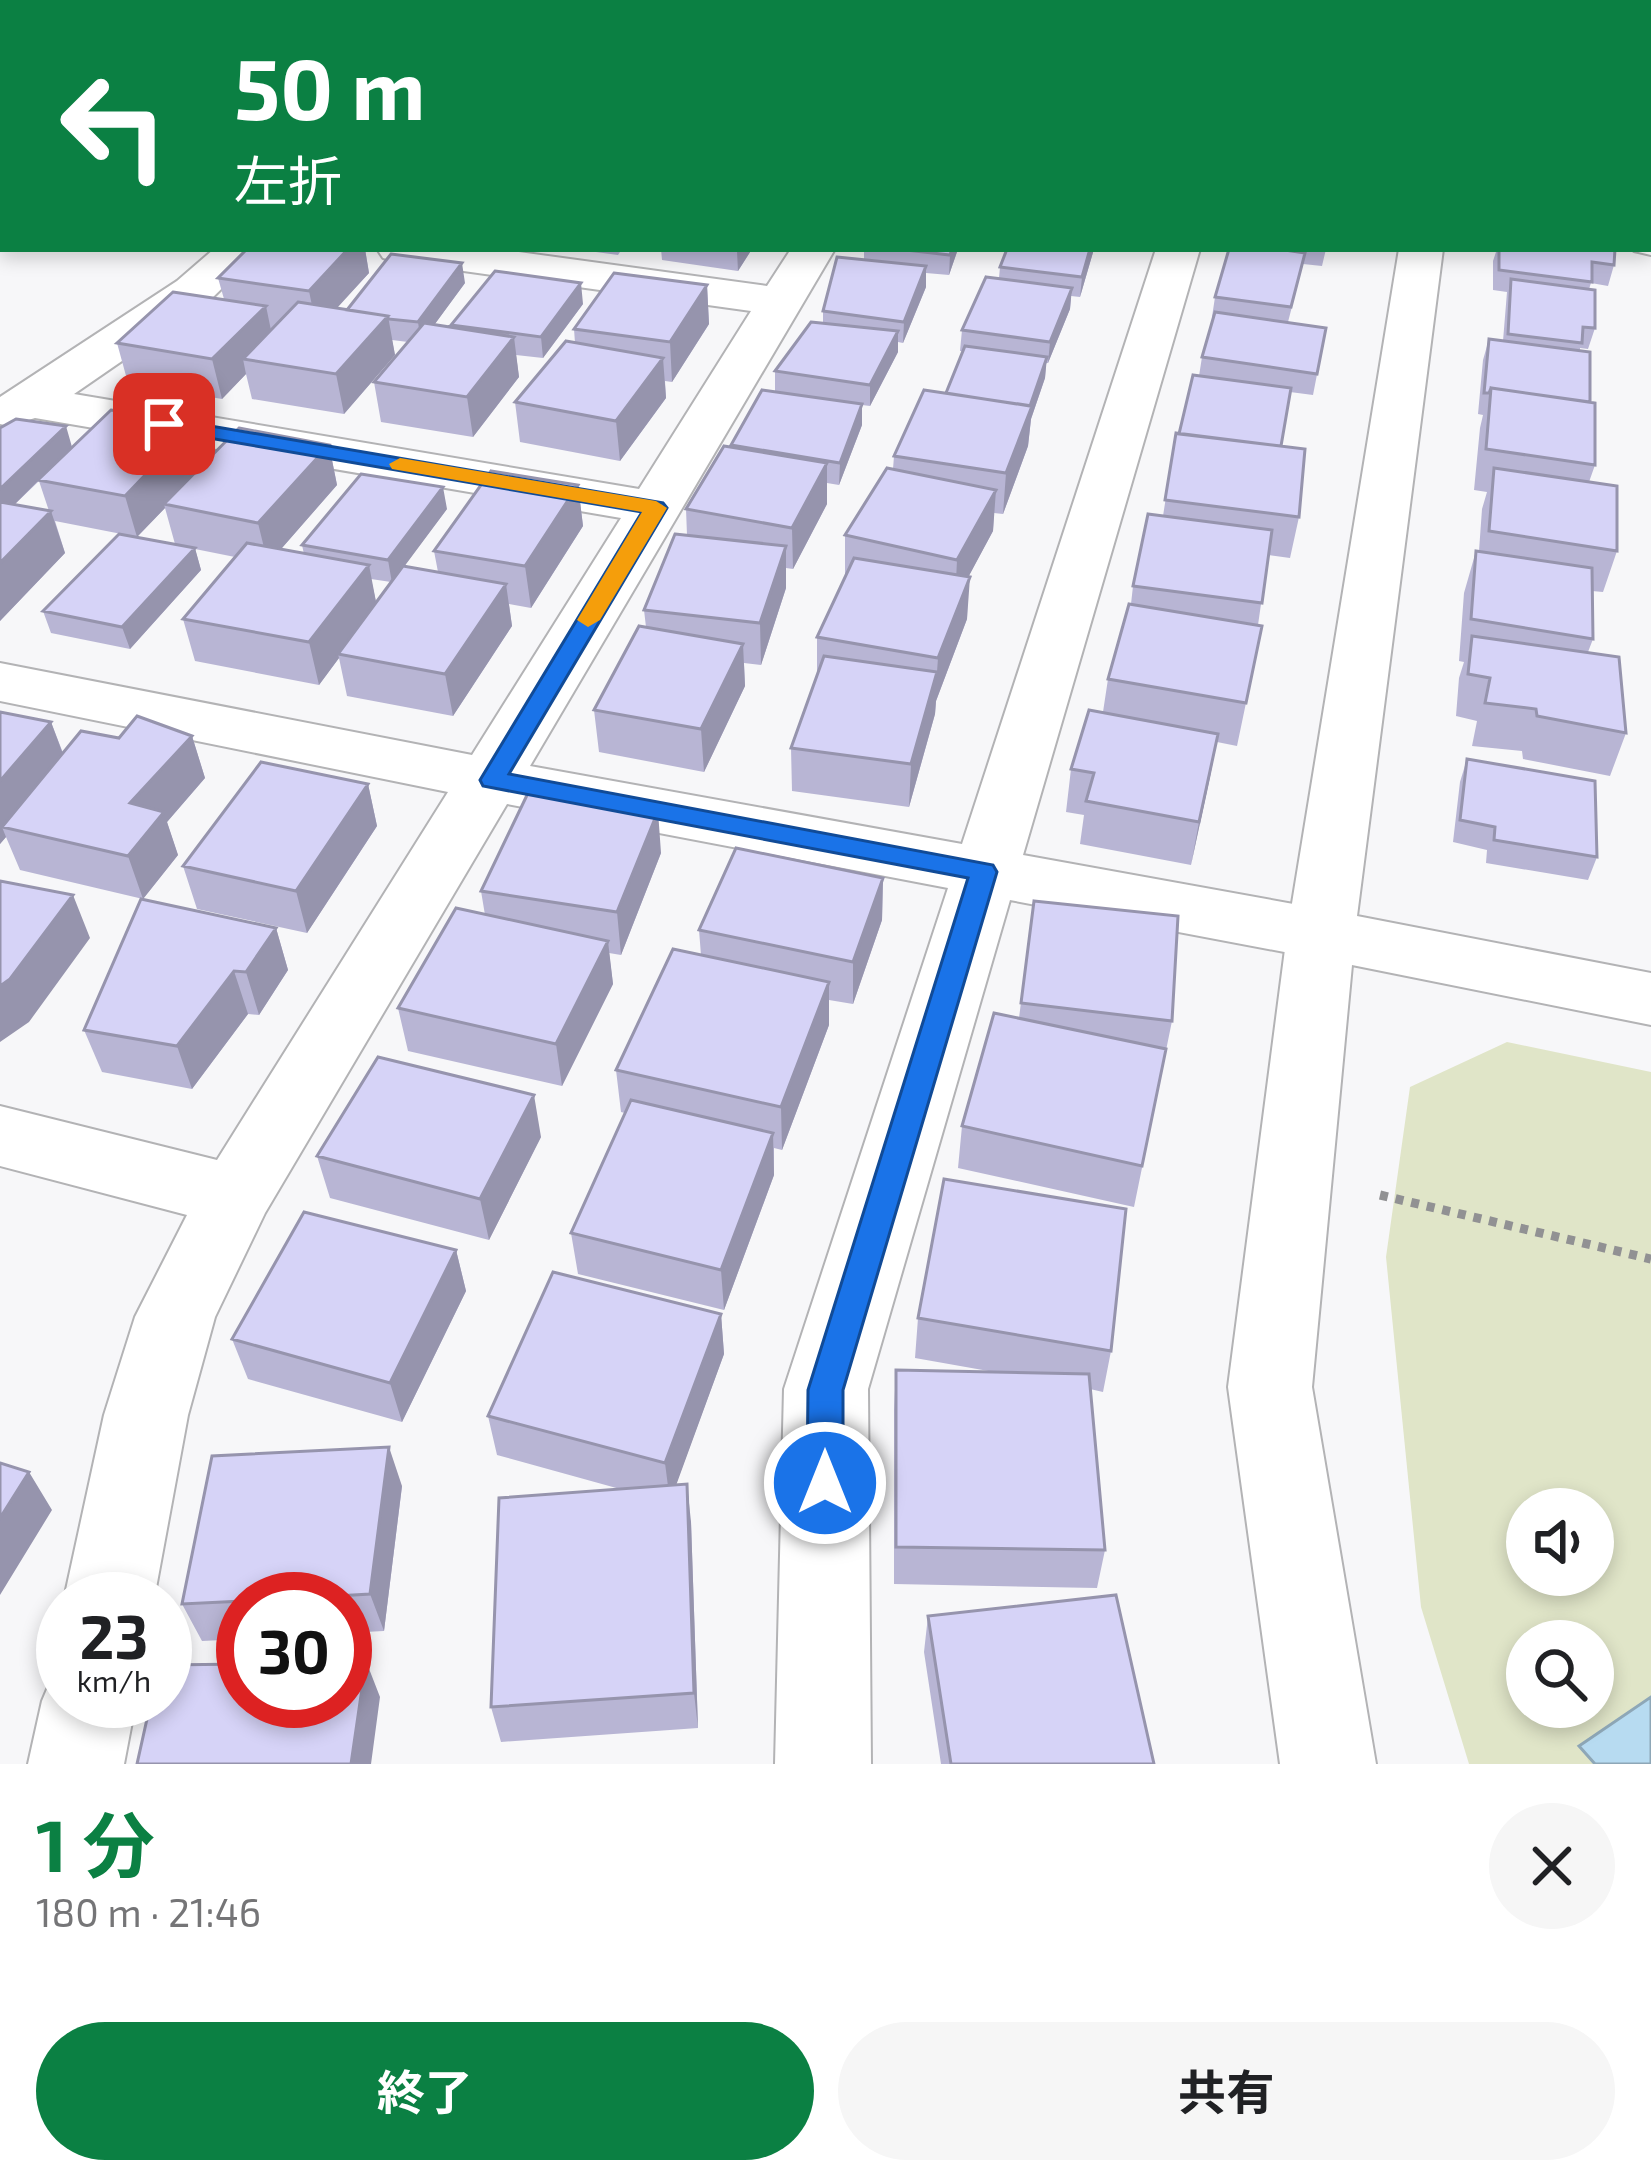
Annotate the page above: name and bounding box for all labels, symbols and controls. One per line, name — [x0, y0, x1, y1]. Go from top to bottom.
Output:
text: 50 m — [234, 36, 426, 137]
icon: left — [36, 48, 192, 204]
text: 左折 — [234, 147, 342, 212]
pin — [113, 373, 215, 475]
icon: arrive — [131, 391, 197, 457]
position arrow — [762, 1420, 888, 1546]
map controls — [1506, 1488, 1614, 1728]
button: sound — [1506, 1488, 1614, 1596]
speed limit sign: 30 — [216, 1572, 372, 1728]
text: 23 — [80, 1599, 148, 1671]
button: search — [1506, 1620, 1614, 1728]
text: km/h — [77, 1662, 151, 1698]
text: 1 分 — [36, 1800, 155, 1886]
button: close — [1489, 1803, 1615, 1929]
text: 180 m · 21:46 — [36, 1888, 261, 1935]
button: 終了 — [36, 2022, 814, 2160]
button: 共有 — [838, 2022, 1615, 2160]

